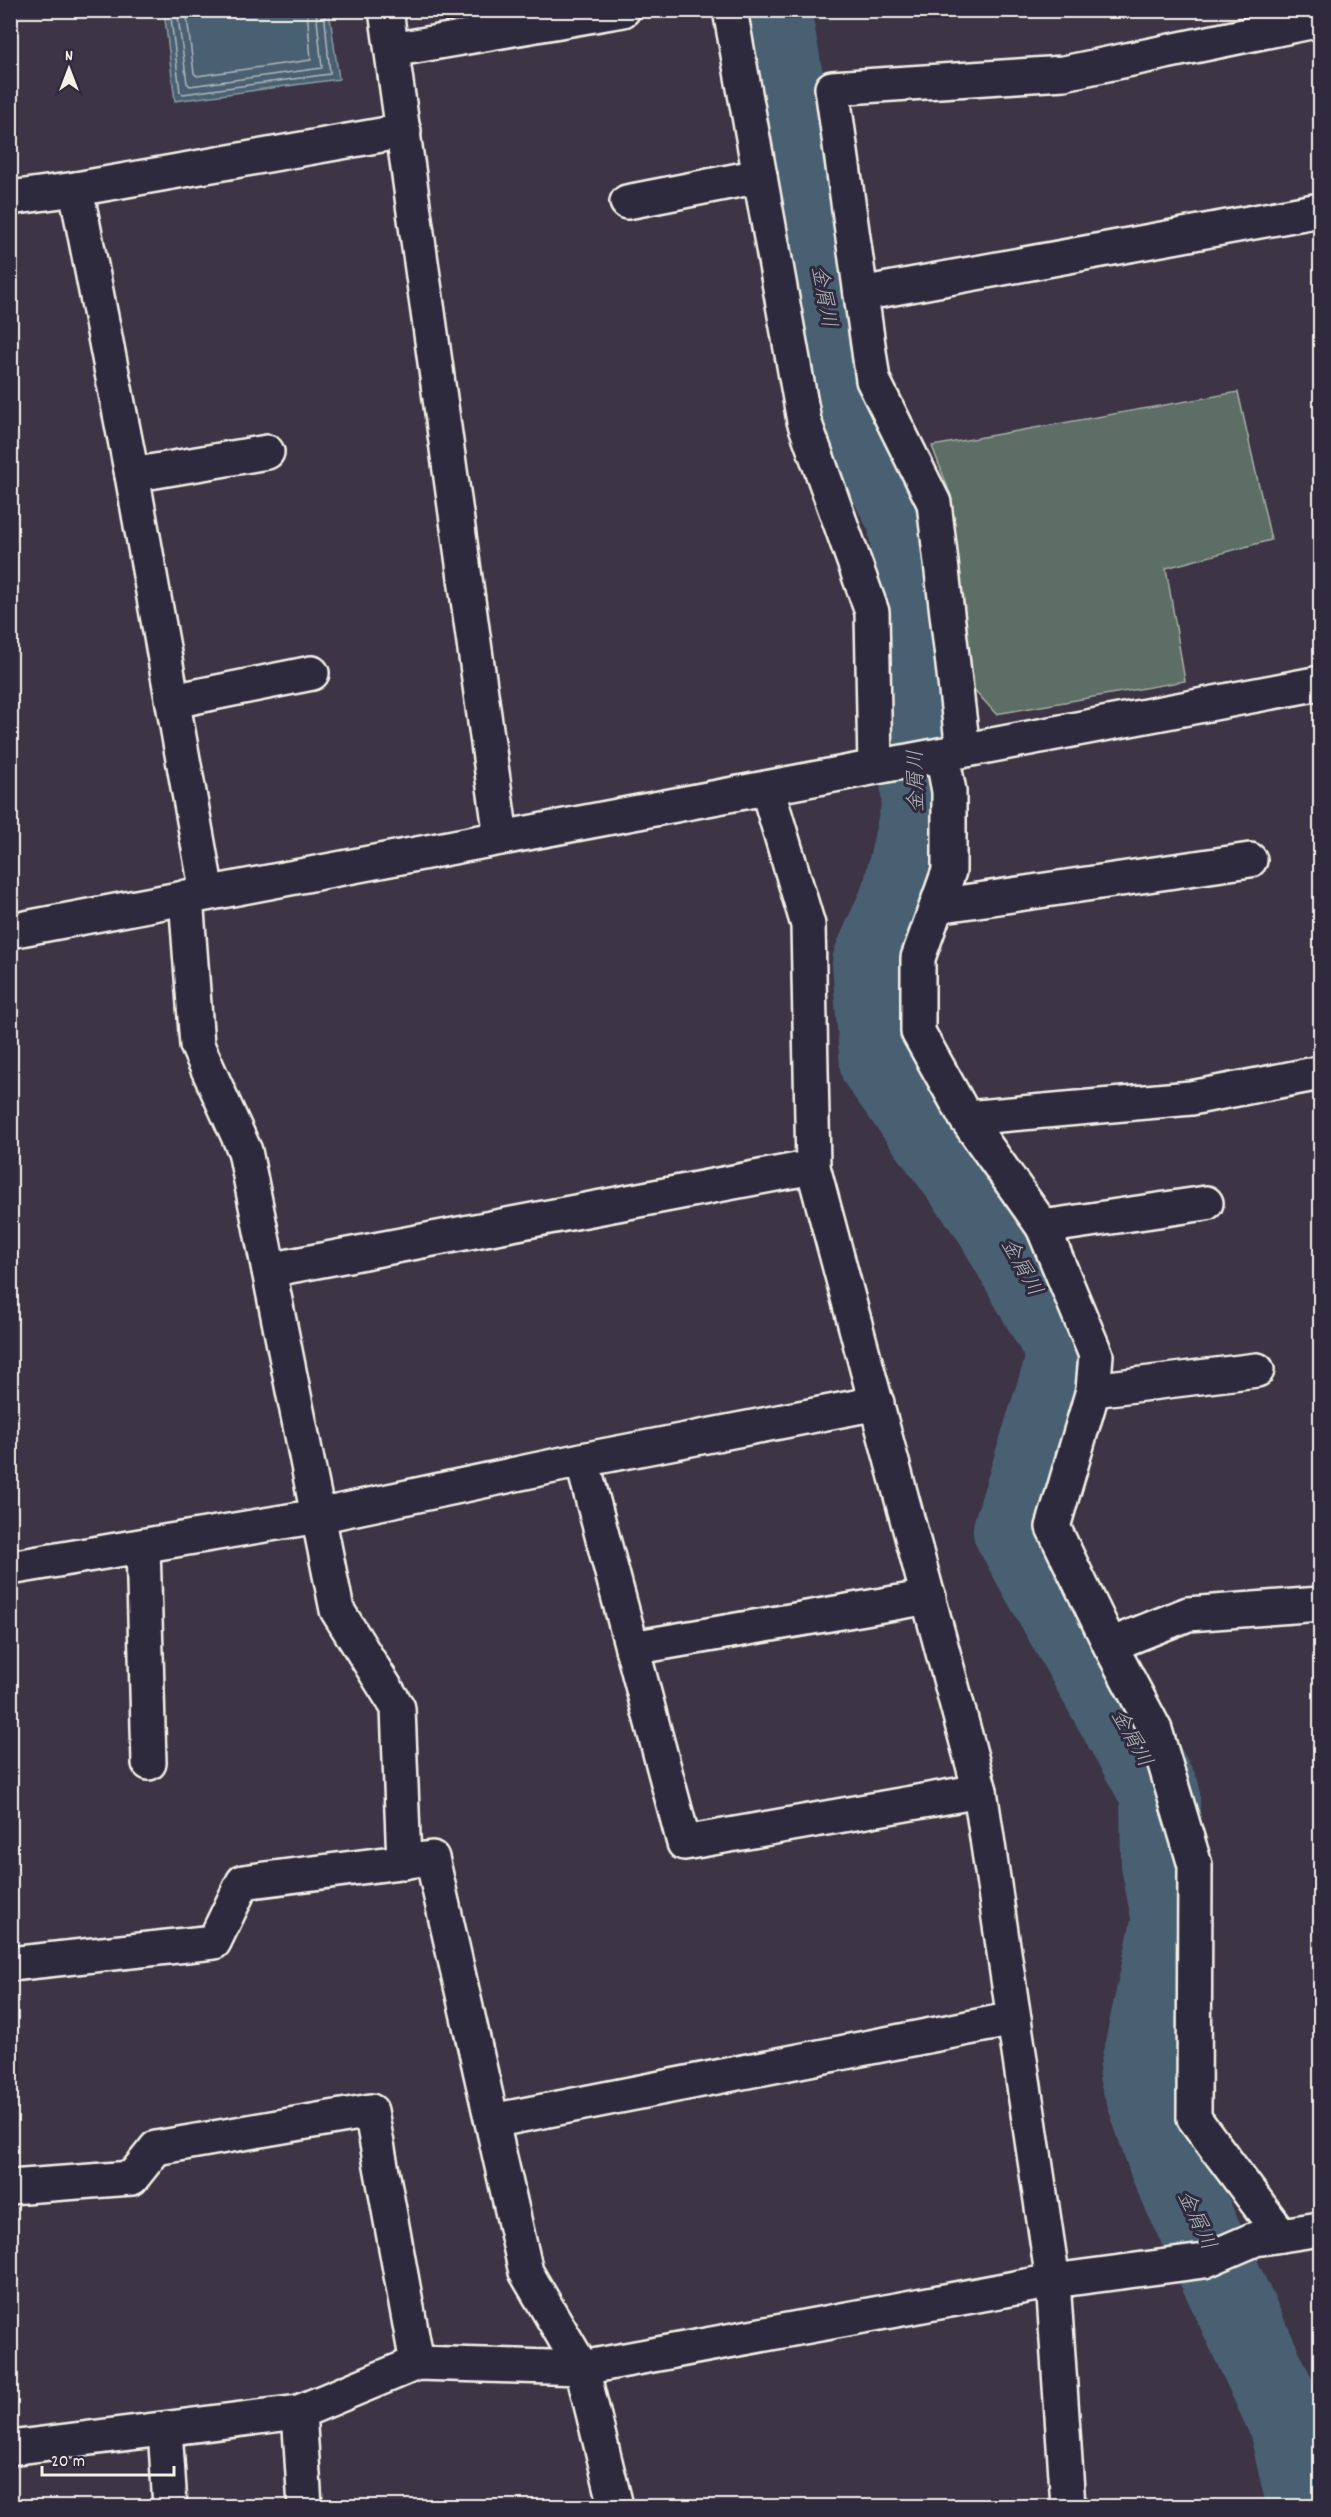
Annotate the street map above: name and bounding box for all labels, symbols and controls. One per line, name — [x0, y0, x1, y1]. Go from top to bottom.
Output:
north arrow — [39, 39, 99, 99]
text: N — [65, 45, 73, 68]
water label: 金屑川 — [802, 263, 842, 331]
water label: 金屑川 — [902, 749, 934, 813]
water label: 金屑川 — [992, 1233, 1048, 1303]
water label: 金屑川 — [1102, 1704, 1158, 1774]
water label: 金屑川 — [1168, 2186, 1222, 2256]
scale bar — [42, 2439, 174, 2477]
text: 20 m — [51, 2450, 85, 2475]

